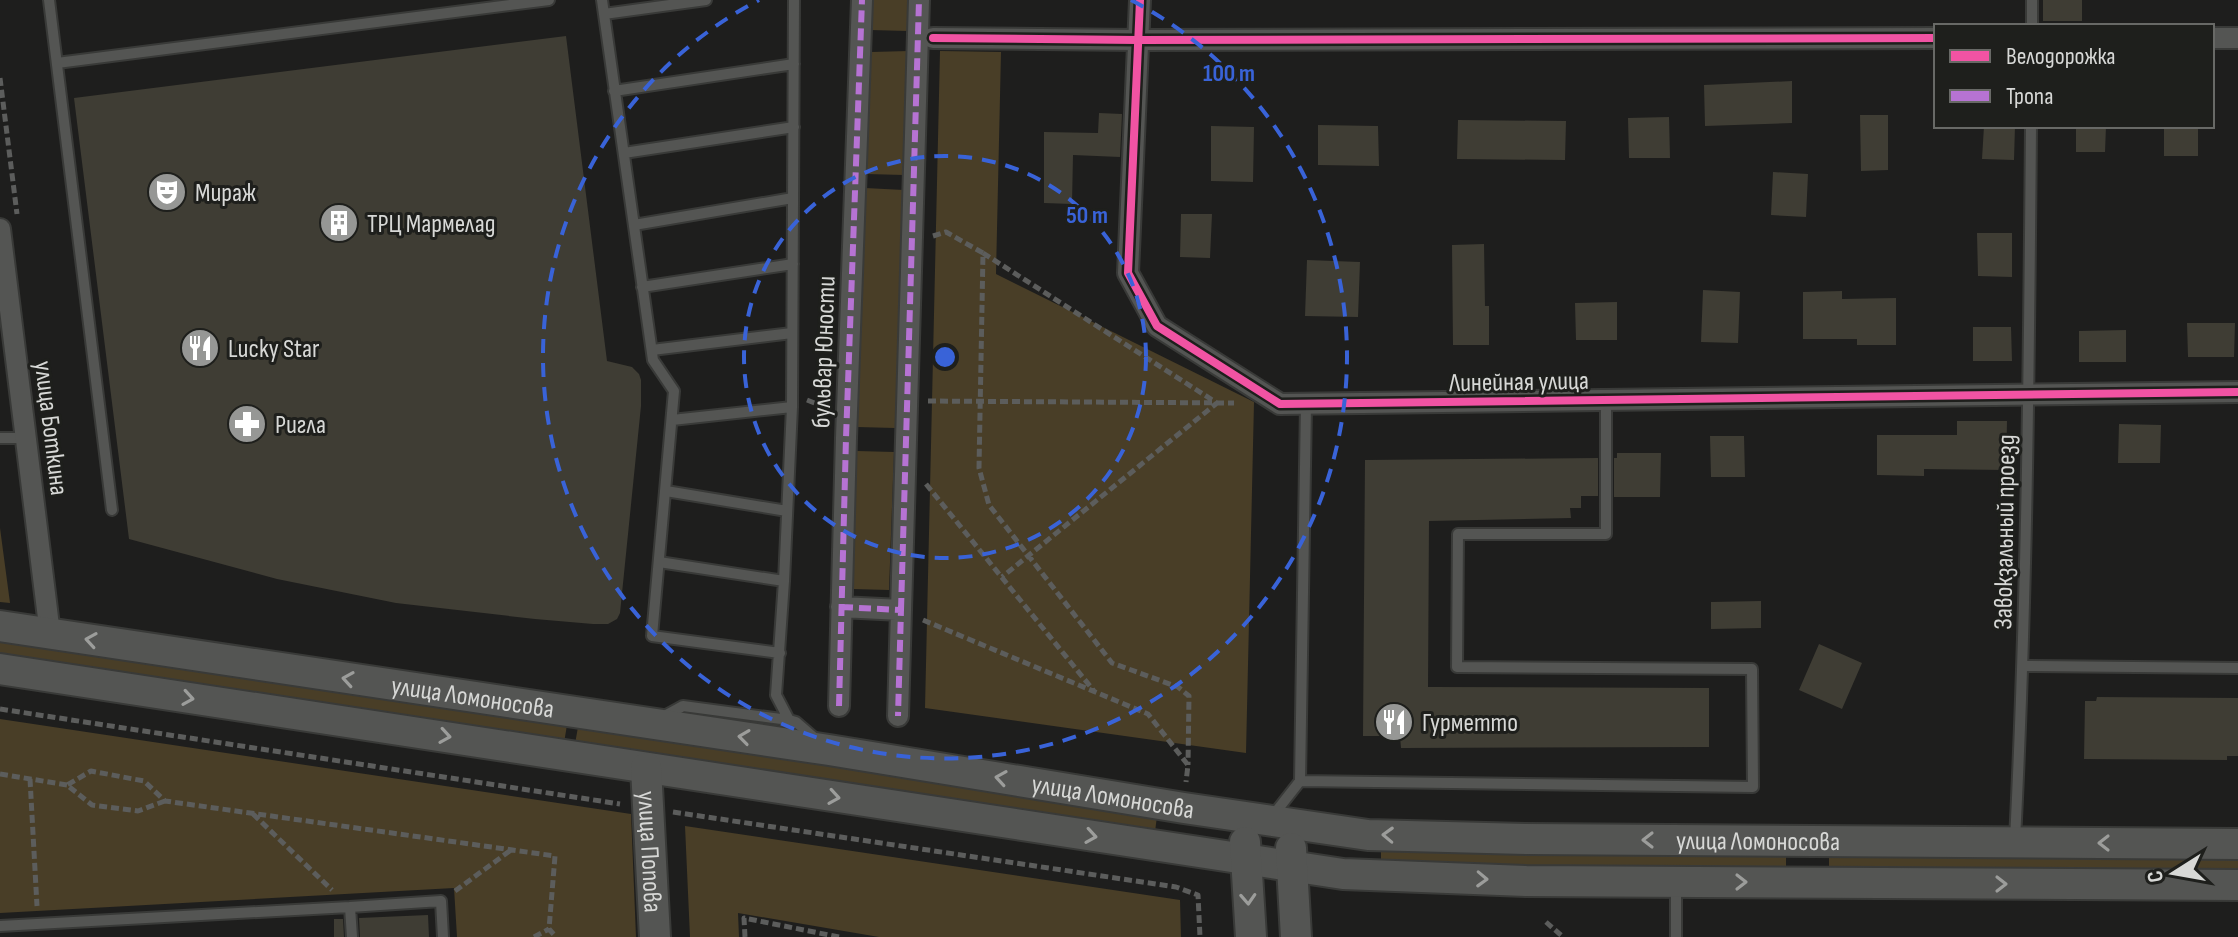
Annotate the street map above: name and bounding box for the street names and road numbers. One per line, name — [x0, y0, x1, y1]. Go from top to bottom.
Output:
street label: бульвар Юности — [806, 275, 843, 429]
street label: улица Боткина — [27, 359, 74, 497]
street label: Линейная улица — [1448, 366, 1589, 399]
street label: Завокзальный проезд — [1988, 434, 2023, 630]
street label: улица Ломоносова — [389, 671, 556, 726]
street label: улица Ломоносова — [1029, 769, 1196, 826]
street label: улица Попова — [630, 790, 668, 914]
street label: улица Ломоносова — [1676, 826, 1840, 858]

